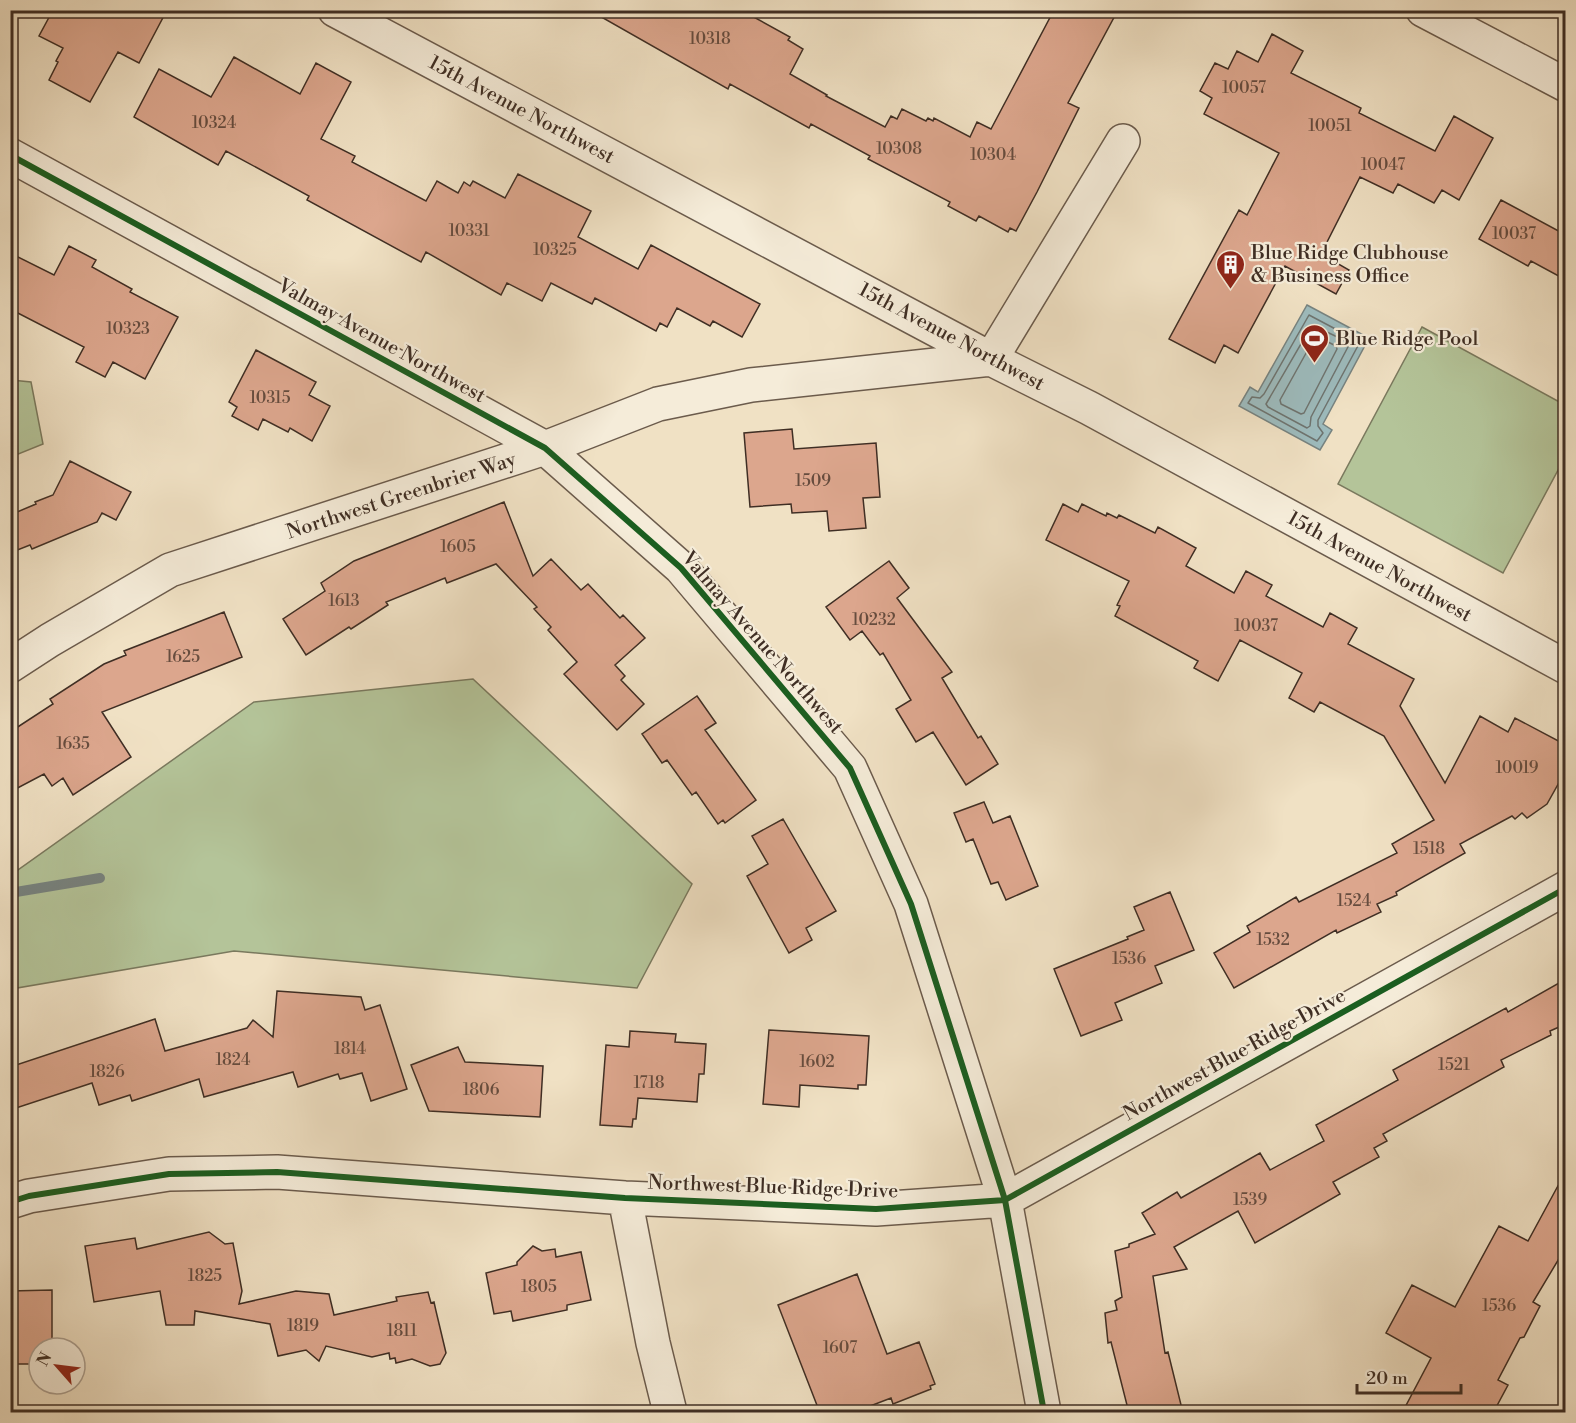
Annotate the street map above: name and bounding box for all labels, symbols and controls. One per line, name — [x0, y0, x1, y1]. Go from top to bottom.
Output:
house number: 10318 — [689, 29, 731, 49]
street label: 15th Avenue Northwest — [424, 51, 619, 170]
house number: 10057 — [1222, 78, 1266, 98]
house number: 10324 — [192, 113, 237, 133]
house number: 10051 — [1308, 116, 1352, 136]
house number: 10308 — [876, 139, 922, 159]
house number: 10304 — [970, 145, 1016, 165]
house number: 10047 — [1361, 155, 1405, 175]
house number: 10331 — [448, 221, 490, 241]
house number: 10037 — [1492, 224, 1536, 244]
house number: 10325 — [533, 240, 577, 260]
place label: Blue Ridge Clubhouse & Business Office — [1250, 241, 1449, 289]
building icon: Blue Ridge Clubhouse & Business Office — [1214, 248, 1246, 290]
street label: Valmay Avenue Northwest — [272, 273, 490, 409]
street label: 15th Avenue Northwest — [854, 278, 1049, 397]
house number: 10323 — [106, 319, 150, 339]
sports icon: Blue Ridge Pool — [1299, 322, 1331, 364]
place label: Blue Ridge Pool — [1335, 327, 1479, 352]
house number: 10315 — [249, 388, 291, 408]
street label: Northwest Greenbrier Way — [284, 447, 520, 545]
house number: 1509 — [795, 471, 831, 491]
street label: 15th Avenue Northwest — [1283, 506, 1476, 628]
house number: 1605 — [440, 537, 476, 557]
street label: Valmay Avenue Northwest — [675, 546, 848, 739]
house number: 1613 — [328, 591, 360, 611]
house number: 10232 — [852, 610, 896, 630]
house number: 10037 — [1234, 616, 1278, 636]
house number: 1625 — [166, 647, 200, 667]
house number: 1635 — [56, 734, 90, 754]
house number: 10019 — [1495, 758, 1539, 778]
house number: 1518 — [1413, 839, 1445, 859]
house number: 1524 — [1337, 891, 1372, 911]
house number: 1532 — [1256, 930, 1290, 950]
house number: 1536 — [1112, 949, 1146, 969]
street label: Northwest Blue Ridge Drive — [1119, 984, 1350, 1127]
house number: 1814 — [334, 1039, 366, 1059]
house number: 1824 — [215, 1050, 251, 1070]
house number: 1602 — [799, 1052, 835, 1072]
house number: 1521 — [1438, 1055, 1470, 1075]
house number: 1826 — [89, 1062, 125, 1082]
house number: 1718 — [633, 1073, 665, 1093]
house number: 1806 — [463, 1080, 500, 1100]
street label: Northwest Blue Ridge Drive — [647, 1171, 899, 1204]
house number: 1539 — [1233, 1190, 1267, 1210]
house number: 1825 — [188, 1266, 222, 1286]
house number: 1805 — [521, 1277, 557, 1297]
house number: 1536 — [1482, 1296, 1516, 1316]
house number: 1819 — [287, 1316, 319, 1336]
house number: 1811 — [387, 1321, 417, 1341]
north arrow — [27, 1336, 87, 1396]
house number: 1607 — [823, 1338, 857, 1358]
text: N — [33, 1349, 57, 1370]
scale bar — [1357, 1357, 1460, 1395]
text: 20 m — [1366, 1367, 1408, 1390]

